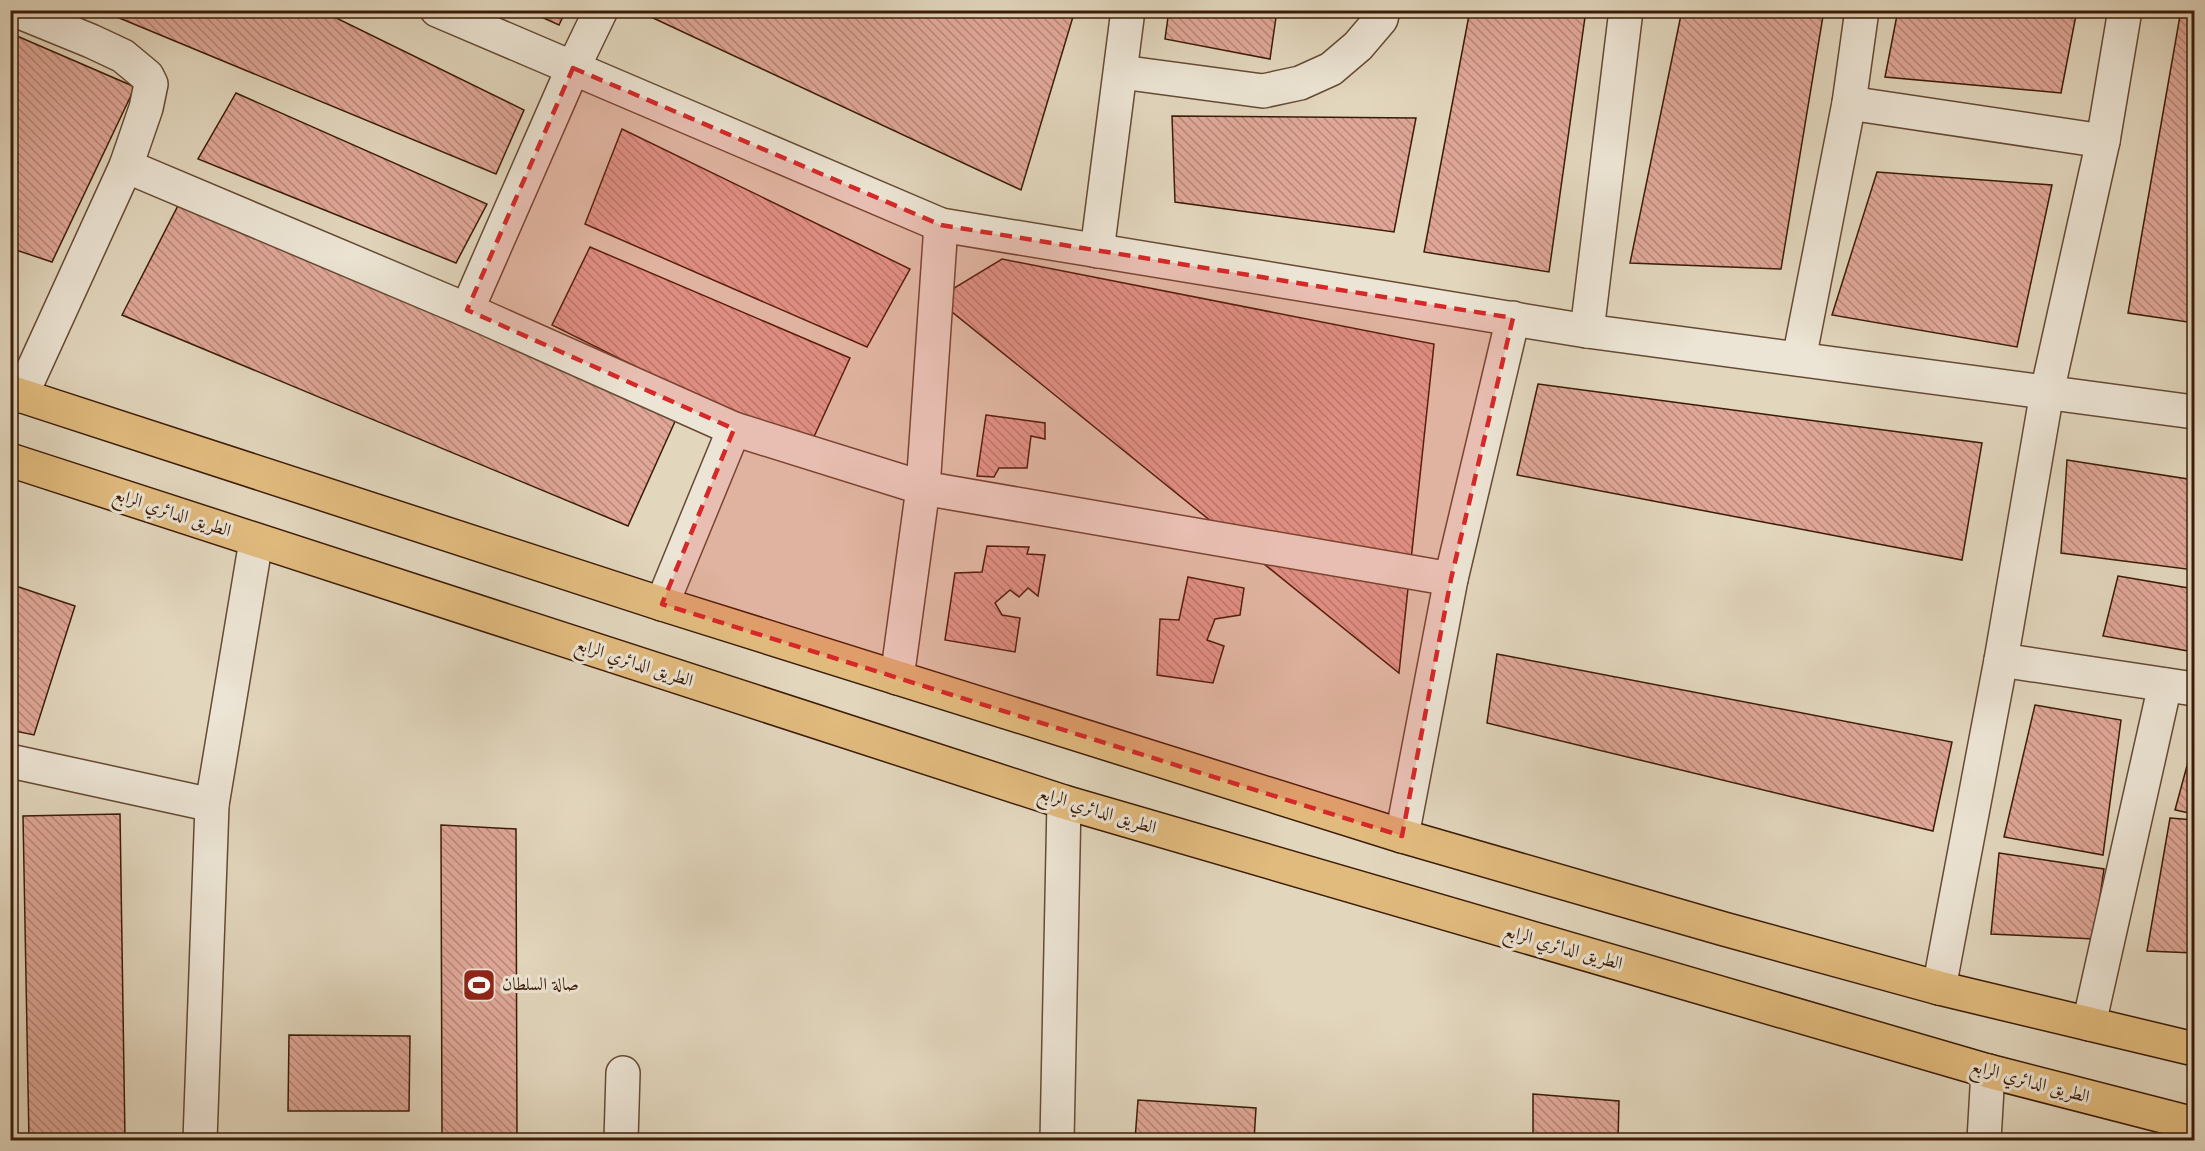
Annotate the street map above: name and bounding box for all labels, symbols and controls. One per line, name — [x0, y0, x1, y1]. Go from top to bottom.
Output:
street label: الطريق الدائري الرابع — [109, 486, 233, 546]
street label: الطريق الدائري الرابع — [571, 636, 695, 696]
street label: الطريق الدائري الرابع — [1034, 784, 1158, 843]
street label: الطريق الدائري الرابع — [1500, 922, 1624, 979]
sports icon: صالة السلطان — [461, 967, 497, 1003]
place label: صالة السلطان — [502, 976, 579, 994]
street label: الطريق الدائري الرابع — [1967, 1057, 2092, 1112]

